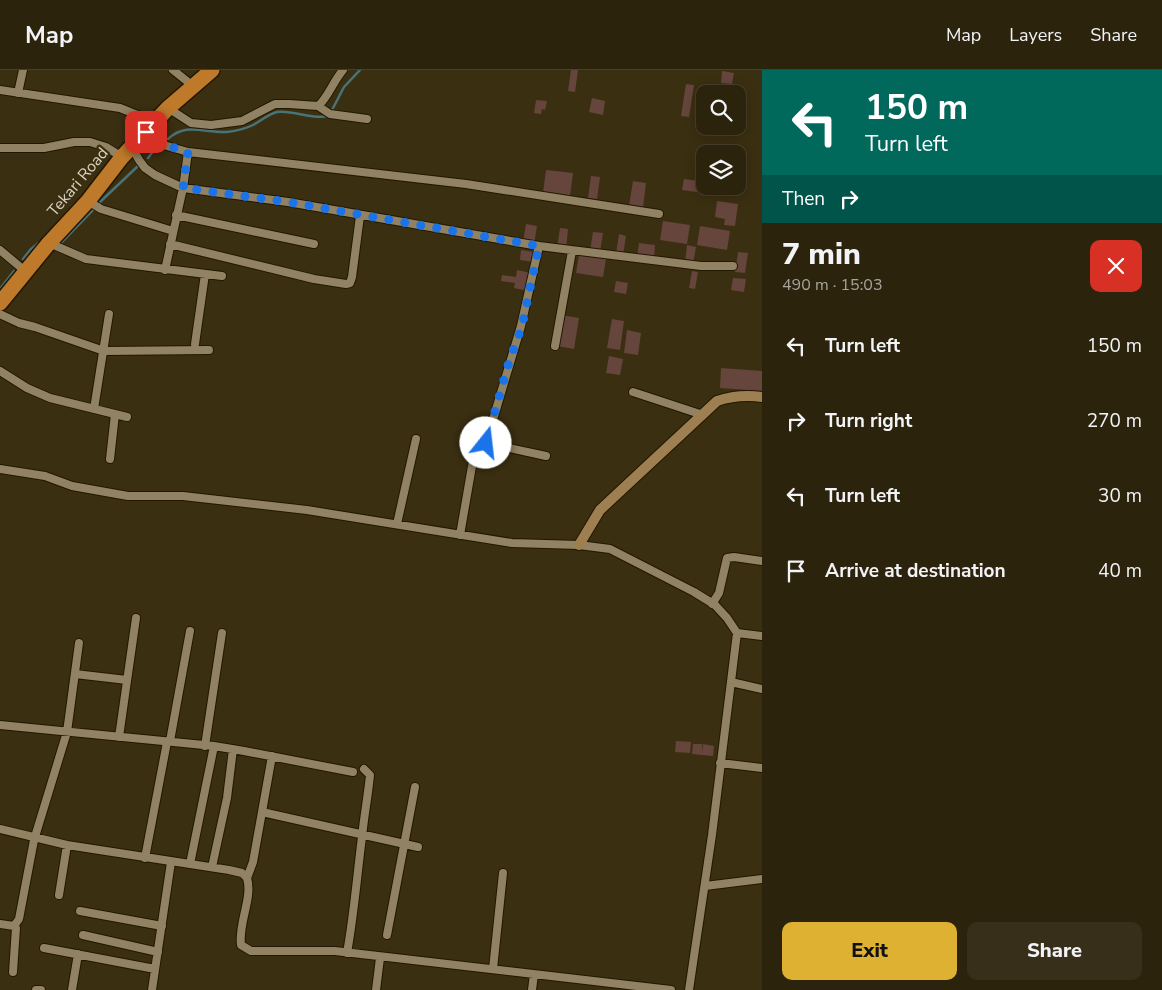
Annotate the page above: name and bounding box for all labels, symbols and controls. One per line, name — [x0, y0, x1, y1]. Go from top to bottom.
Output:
text: Map — [25, 19, 73, 51]
text: Map — [946, 23, 981, 47]
text: Layers — [1009, 23, 1062, 47]
text: Share — [1090, 23, 1137, 47]
text: 150 m — [865, 84, 968, 131]
map controls — [696, 85, 746, 195]
button: search — [696, 85, 746, 135]
icon: left — [782, 90, 847, 155]
pin — [125, 111, 167, 153]
icon: arrive — [132, 118, 160, 146]
text: Turn left — [865, 129, 948, 159]
street label: Tekari Road — [43, 143, 113, 221]
button: layers — [696, 145, 746, 195]
icon: right — [835, 185, 863, 213]
text: Then — [782, 186, 825, 212]
text: 7 min — [782, 234, 861, 275]
button: close — [1090, 240, 1142, 292]
text: 490 m · 15:03 — [782, 274, 883, 296]
icon: left — [782, 332, 810, 360]
text: Turn left — [825, 333, 900, 359]
text: 150 m — [1087, 333, 1142, 359]
icon: right — [782, 407, 810, 435]
text: Turn right — [825, 408, 912, 434]
text: 270 m — [1087, 408, 1142, 434]
position arrow — [459, 416, 511, 468]
icon: left — [782, 482, 810, 510]
text: Turn left — [825, 483, 900, 509]
text: 30 m — [1098, 483, 1142, 509]
icon: arrive — [782, 557, 810, 585]
text: Arrive at destination — [825, 558, 1006, 584]
text: 40 m — [1098, 558, 1142, 584]
button: Exit — [782, 922, 957, 980]
button: Share — [967, 922, 1142, 980]

